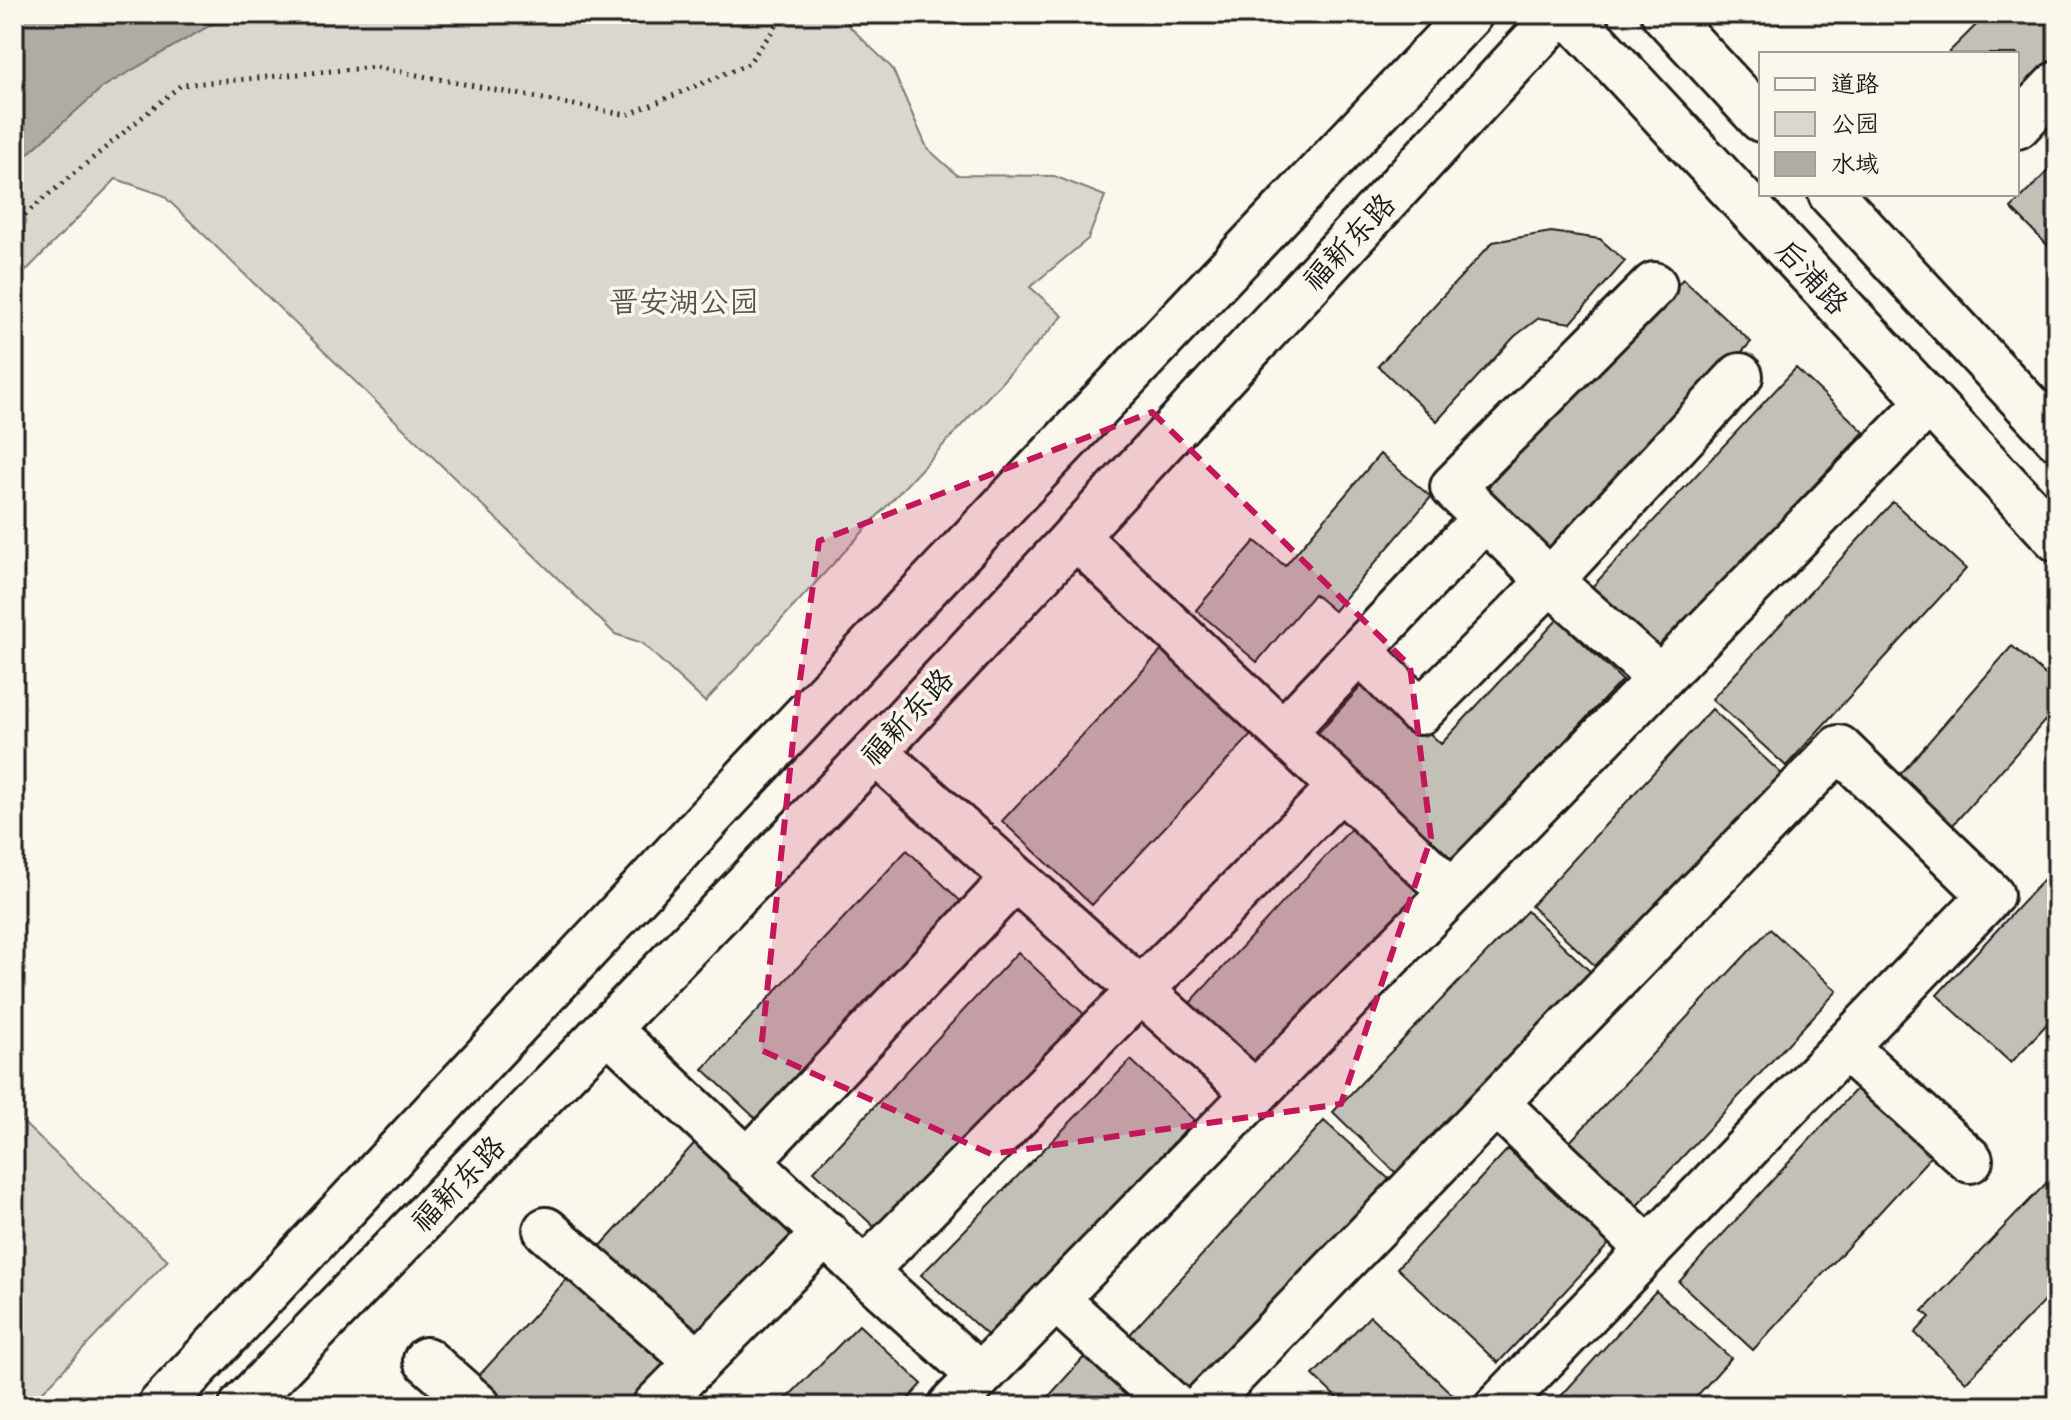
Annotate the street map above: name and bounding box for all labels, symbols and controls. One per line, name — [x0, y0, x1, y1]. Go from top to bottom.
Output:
legend — [1759, 52, 2019, 196]
text: 道路 — [1831, 67, 1879, 99]
text: 公园 — [1831, 107, 1879, 139]
text: 水域 — [1831, 147, 1879, 179]
street label: 福新东路 — [1293, 184, 1404, 299]
street label: 后浦路 — [1767, 230, 1858, 323]
park label: 晋安湖公园 — [609, 281, 759, 321]
street label: 福新东路 — [851, 659, 962, 774]
street label: 福新东路 — [401, 1126, 513, 1240]

